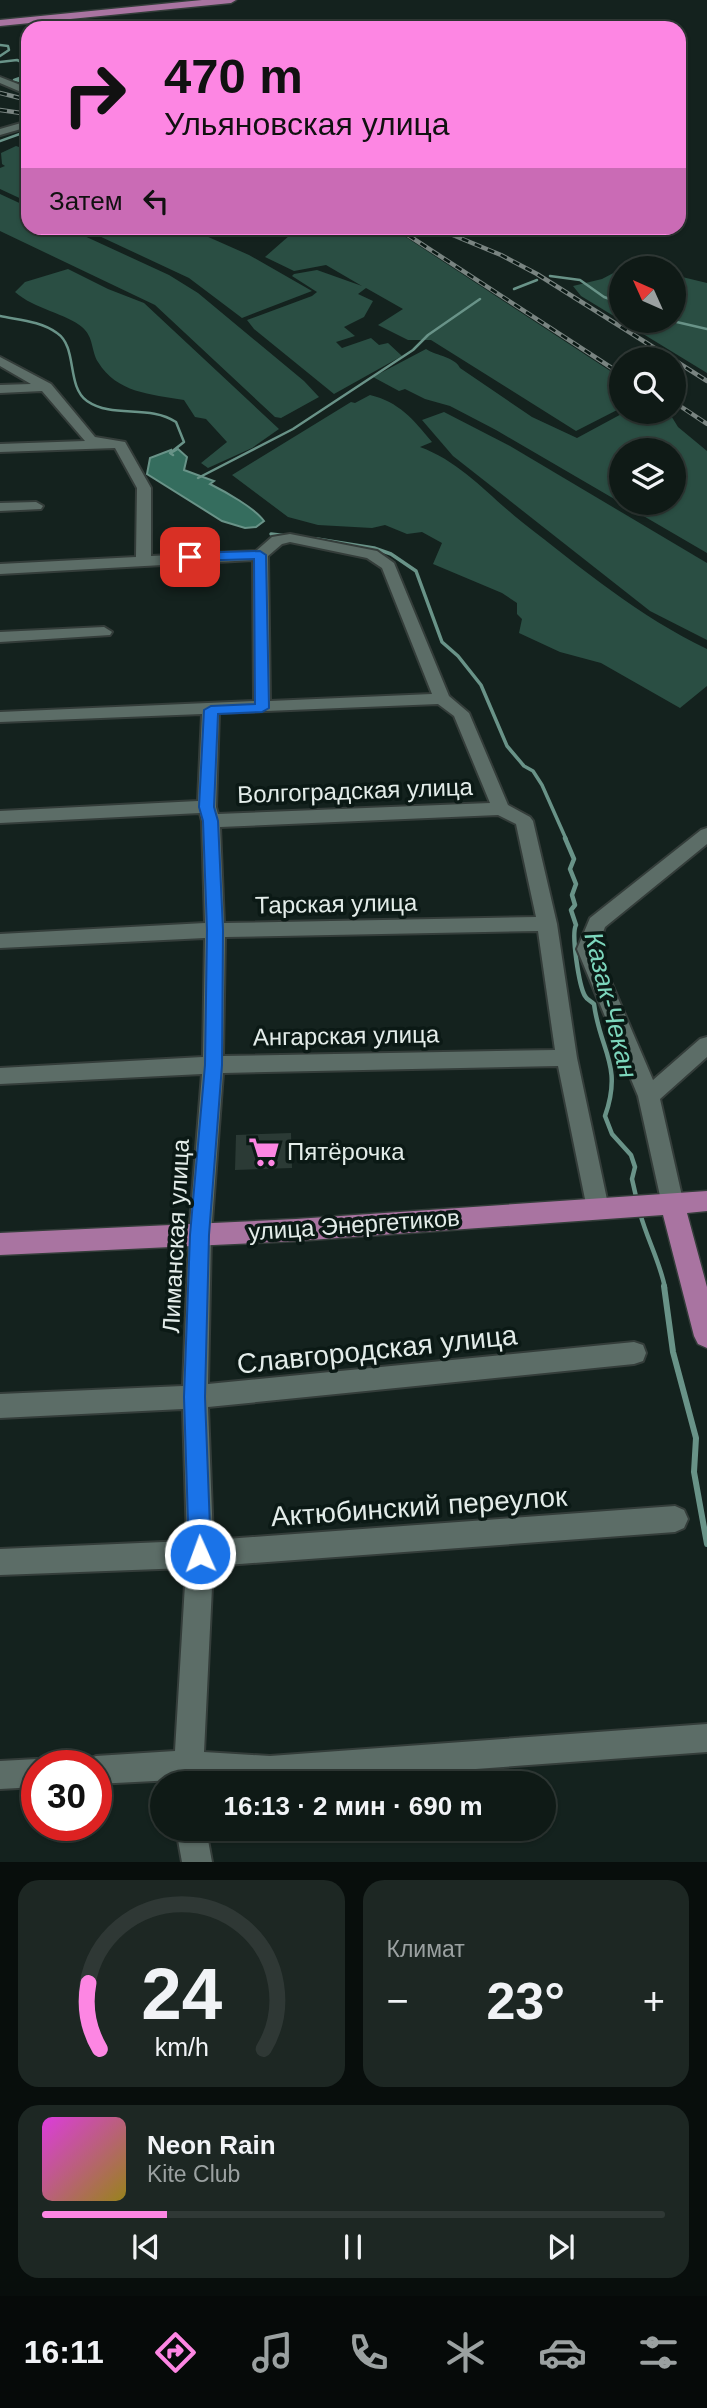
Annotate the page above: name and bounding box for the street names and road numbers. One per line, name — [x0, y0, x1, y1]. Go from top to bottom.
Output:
street label: Волгоградская улица — [237, 773, 474, 808]
street label: Тарская улица — [255, 889, 418, 918]
street label: Ангарская улица — [253, 1020, 440, 1051]
street label: Лиманская улица — [157, 1138, 194, 1334]
street label: улица Энергетиков — [247, 1204, 461, 1245]
street label: Славгородская улица — [235, 1319, 519, 1380]
street label: Актюбинский переулок — [270, 1481, 569, 1532]

